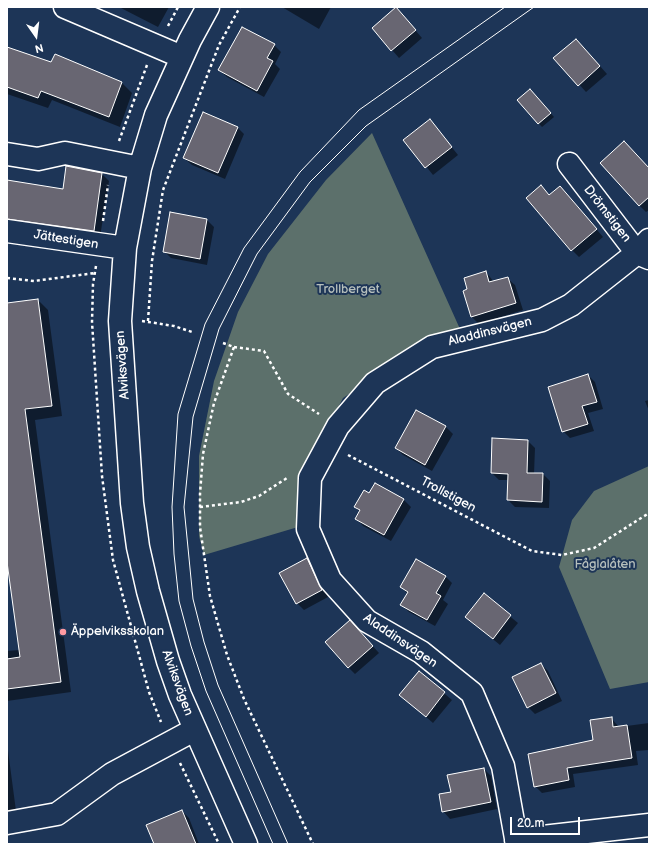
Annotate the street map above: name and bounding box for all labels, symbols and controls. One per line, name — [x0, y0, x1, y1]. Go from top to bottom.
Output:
north arrow — [16, 16, 56, 56]
text: N — [33, 41, 45, 55]
street label: Drömstigen — [580, 182, 634, 246]
street label: Jättestigen — [33, 227, 99, 253]
park label: Trollberget — [316, 282, 380, 298]
street label: Aladdinsvägen — [446, 314, 534, 350]
street label: Alviksvägen — [113, 330, 133, 400]
street label: Trollstigen — [417, 474, 479, 516]
park label: Fåglalåten — [574, 557, 636, 573]
street label: Aladdinsvägen — [360, 611, 440, 671]
place label: Äppelviksskolan — [71, 624, 164, 640]
marker: Äppelviksskolan — [58, 627, 68, 637]
street label: Alviksvägen — [158, 648, 196, 718]
scale bar — [512, 809, 582, 835]
text: 20 m — [517, 816, 544, 831]

